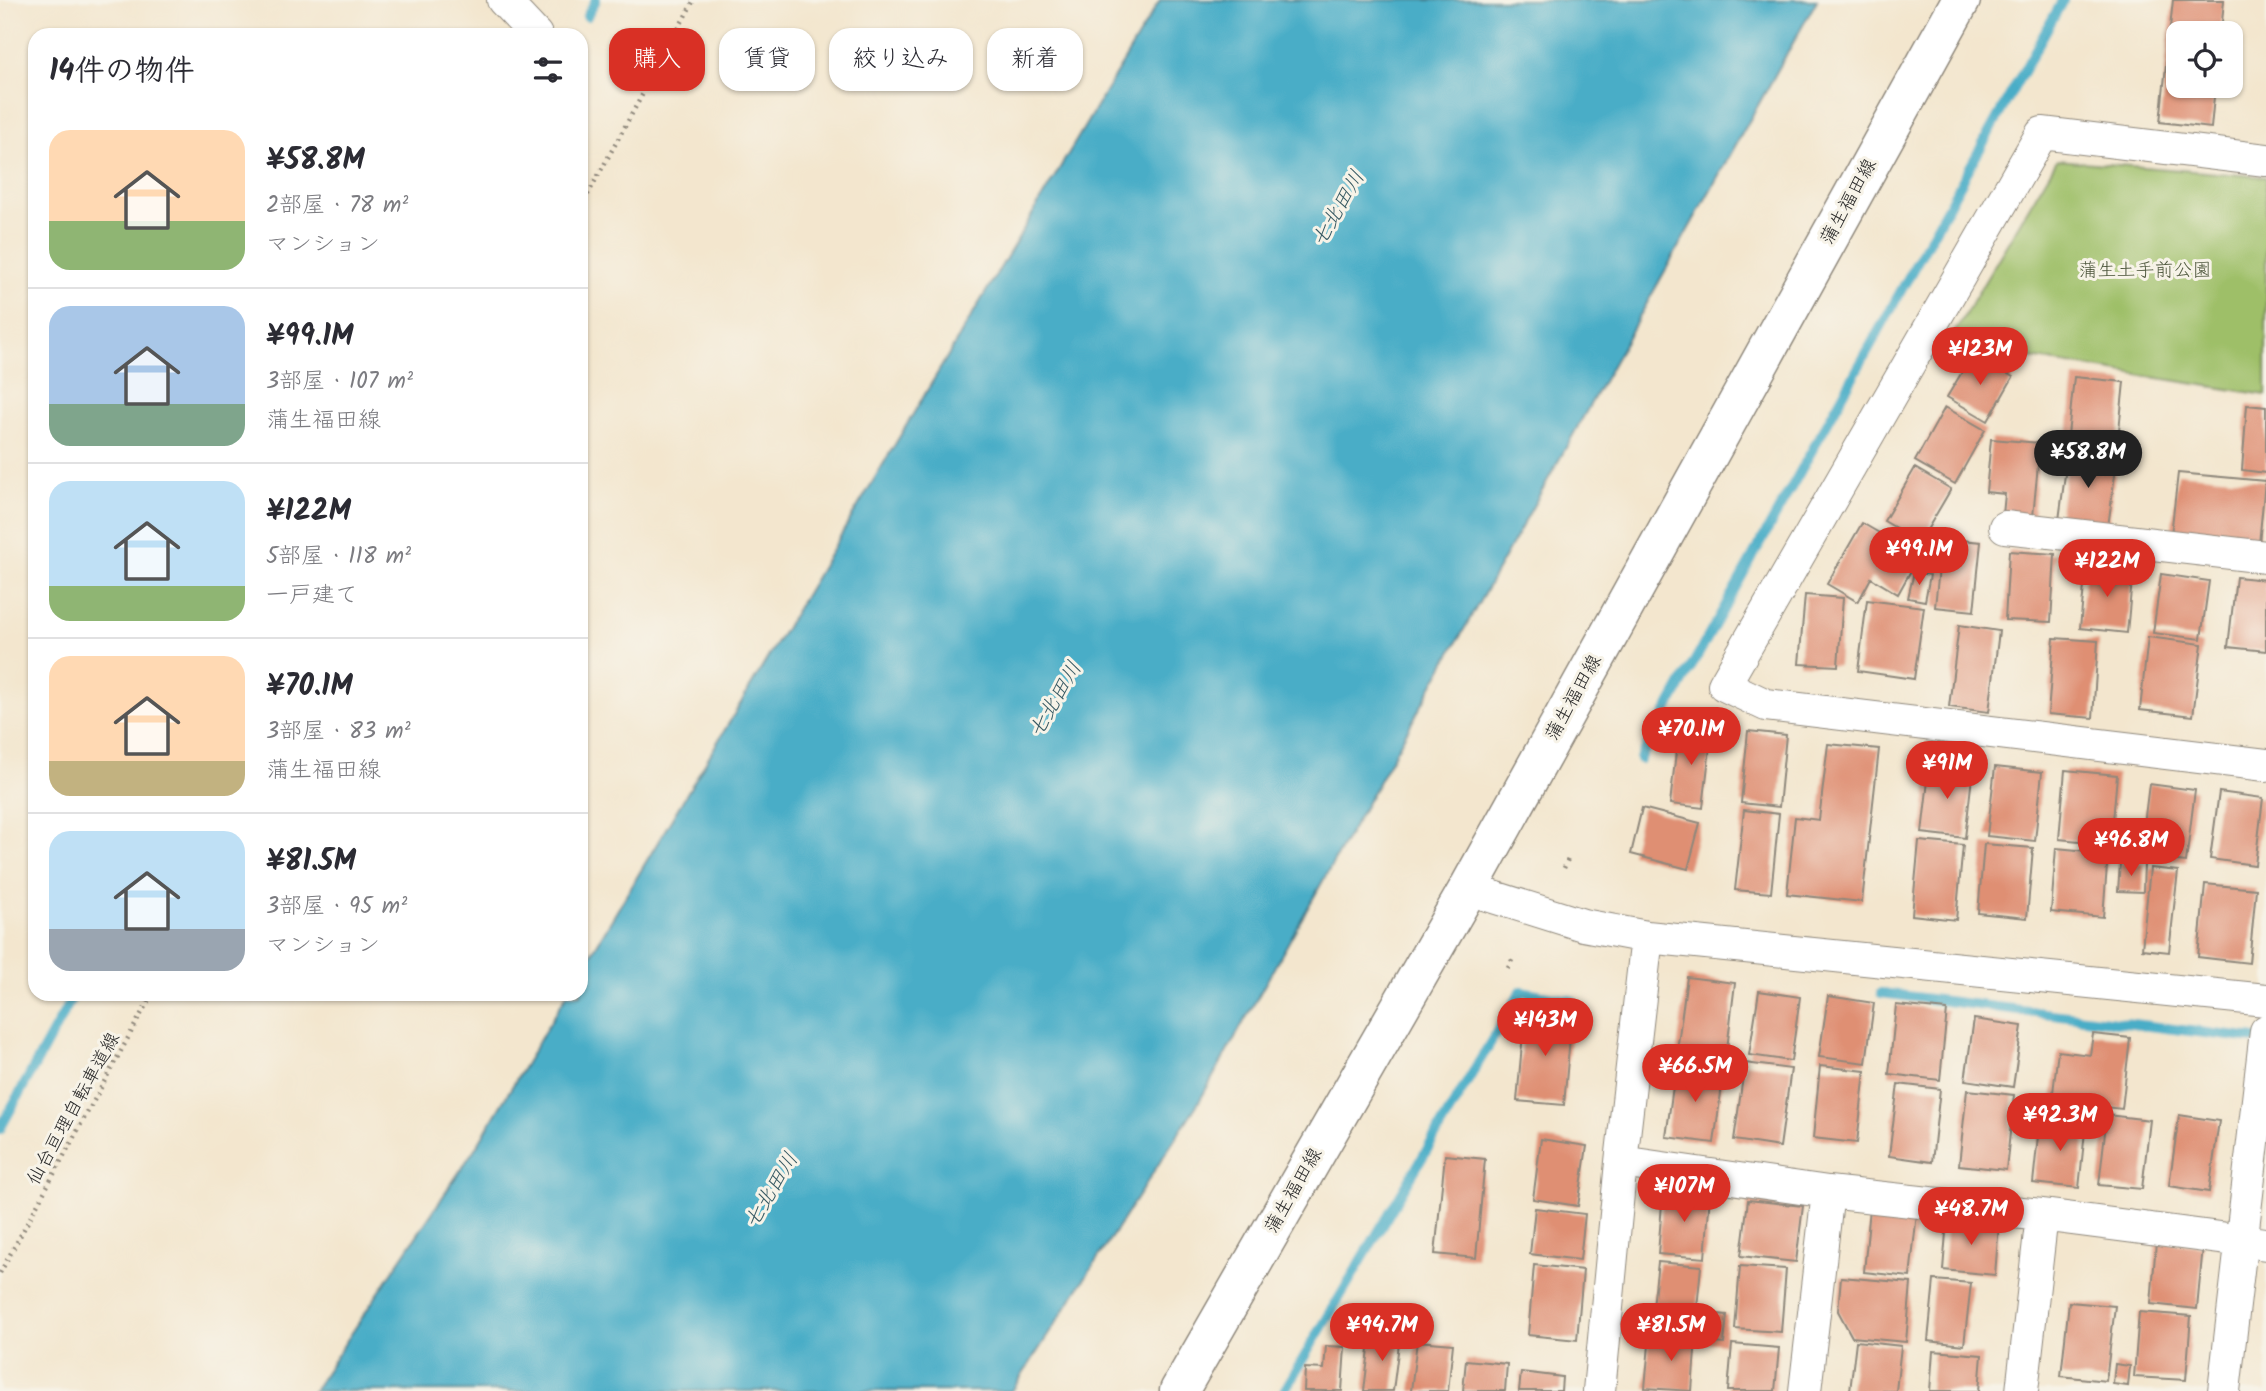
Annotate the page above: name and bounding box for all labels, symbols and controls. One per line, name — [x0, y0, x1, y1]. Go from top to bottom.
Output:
map controls — [2166, 21, 2243, 98]
button: locate — [2166, 21, 2243, 98]
chip: 購入 — [609, 28, 705, 91]
chip: 賃貸 — [719, 28, 815, 91]
chip: 絞り込み — [829, 28, 973, 91]
chip: 新着 — [987, 28, 1083, 91]
text: 14件の物件 — [49, 48, 194, 96]
icon: filters — [529, 51, 567, 89]
text: ¥58.8M — [266, 137, 365, 185]
street label: 蒲生福田線 — [1813, 153, 1885, 251]
icon: home — [105, 158, 189, 242]
water label: 七北田川 — [1304, 164, 1374, 254]
text: 2部屋 · 78 m² — [266, 188, 408, 224]
text: マンション — [266, 227, 380, 263]
park label: 蒲生土手前公園 — [2078, 256, 2212, 286]
text: ¥99.1M — [266, 313, 354, 361]
pin: ¥123M — [1931, 328, 2029, 387]
text: ¥123M — [1948, 332, 2012, 368]
icon: home — [105, 334, 189, 418]
text: 3部屋 · 107 m² — [266, 364, 413, 400]
text: 蒲生福田線 — [266, 403, 381, 439]
pin: ¥58.8M — [2031, 430, 2145, 490]
text: ¥58.8M — [2050, 435, 2126, 471]
text: ¥122M — [266, 488, 351, 536]
icon: home — [105, 509, 189, 593]
pin: ¥99.1M — [1862, 528, 1976, 587]
text: ¥99.1M — [1885, 532, 1953, 568]
text: 5部屋 · 118 m² — [266, 539, 411, 575]
pin: ¥122M — [2058, 540, 2156, 599]
text: ¥122M — [2074, 544, 2140, 580]
text: 一戸建て — [266, 578, 358, 614]
street label: 蒲生福田線 — [1538, 649, 1610, 747]
water label: 七北田川 — [1021, 655, 1091, 745]
text: ¥70.1M — [266, 663, 353, 711]
icon: home — [105, 684, 189, 768]
pin: ¥70.1M — [1634, 708, 1748, 767]
text: ¥70.1M — [1658, 712, 1724, 748]
text: 3部屋 · 83 m² — [266, 714, 411, 750]
pin: ¥91M — [1906, 742, 1988, 801]
text: ¥91M — [1922, 746, 1972, 782]
text: 蒲生福田線 — [266, 753, 381, 789]
pin: ¥96.8M — [2074, 818, 2188, 878]
text: ¥96.8M — [2094, 823, 2168, 859]
text: ¥81.5M — [266, 838, 356, 886]
icon: home — [105, 859, 189, 943]
text: 3部屋 · 95 m² — [266, 889, 407, 925]
text: マンション — [266, 928, 380, 964]
pin: ¥143M — [1496, 998, 1594, 1058]
text: ¥143M — [1513, 1003, 1577, 1039]
street label: 仙台亘理自転車道線 — [19, 1027, 129, 1191]
pin: ¥66.5M — [1638, 1044, 1752, 1104]
text: ¥66.5M — [1658, 1049, 1732, 1085]
pin: ¥92.3M — [2003, 1094, 2117, 1153]
text: ¥92.3M — [2023, 1098, 2097, 1134]
street label: 蒲生福田線 — [1257, 1142, 1331, 1240]
water label: 七北田川 — [736, 1147, 808, 1235]
pin: ¥107M — [1635, 1164, 1733, 1224]
text: ¥107M — [1653, 1169, 1715, 1205]
pin: ¥48.7M — [1914, 1188, 2028, 1247]
text: ¥48.7M — [1934, 1192, 2008, 1228]
pin: ¥94.7M — [1325, 1304, 1439, 1363]
pin: ¥81.5M — [1614, 1304, 1728, 1363]
text: ¥94.7M — [1346, 1308, 1418, 1344]
text: ¥81.5M — [1636, 1308, 1706, 1344]

